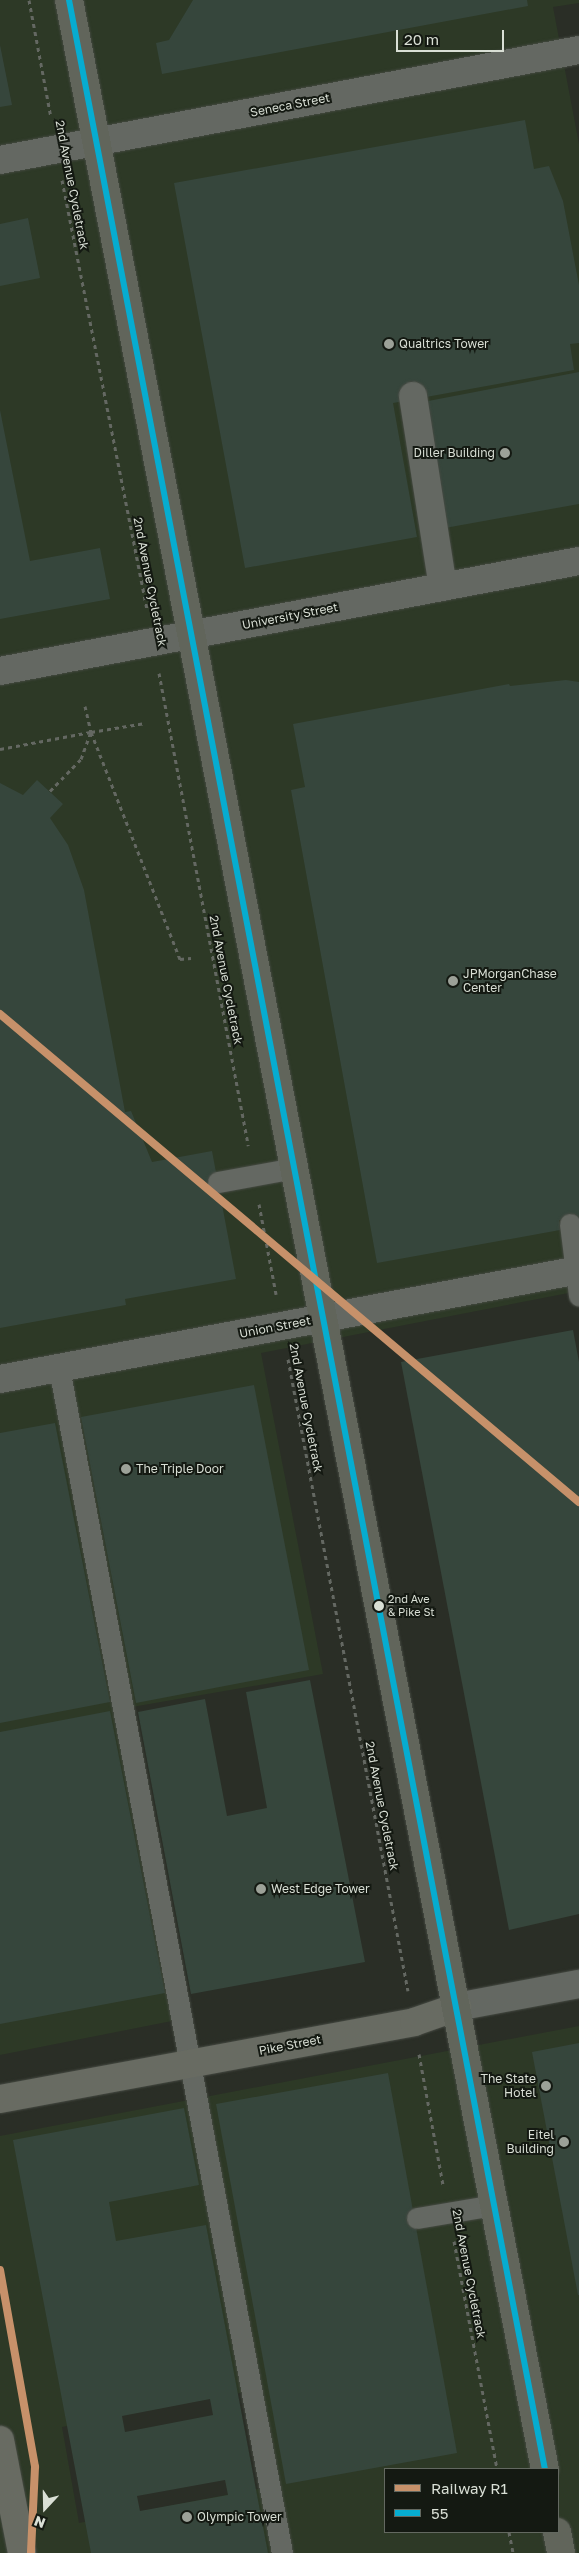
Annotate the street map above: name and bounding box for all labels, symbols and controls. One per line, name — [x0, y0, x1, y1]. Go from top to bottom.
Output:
scale bar — [399, 20, 506, 52]
text: 20 m — [404, 30, 439, 48]
street label: Seneca Street — [249, 90, 331, 120]
street label: 2nd Avenue Cycletrack — [52, 119, 92, 251]
place label: Qualtrics Tower — [399, 337, 489, 351]
marker: Qualtrics Tower — [383, 338, 395, 350]
place label: Diller Building — [414, 446, 495, 460]
marker: Diller Building — [499, 447, 511, 459]
street label: 2nd Avenue Cycletrack — [130, 516, 170, 648]
street label: University Street — [241, 600, 339, 632]
street label: 2nd Avenue Cycletrack — [206, 914, 246, 1046]
place label: JPMorganChase Center — [463, 967, 557, 995]
marker: JPMorganChase Center — [447, 975, 459, 987]
street label: Union Street — [238, 1313, 312, 1341]
street label: 2nd Avenue Cycletrack — [286, 1342, 326, 1474]
place label: The Triple Door — [136, 1462, 224, 1476]
marker: The Triple Door — [120, 1463, 132, 1475]
place label: 2nd Ave & Pike St — [388, 1593, 435, 1619]
marker: 2nd Ave & Pike St — [374, 1601, 384, 1611]
street label: 2nd Avenue Cycletrack — [362, 1740, 402, 1872]
place label: West Edge Tower — [271, 1882, 370, 1896]
marker: West Edge Tower — [255, 1883, 267, 1895]
street label: Pike Street — [258, 2032, 322, 2058]
place label: The State Hotel — [481, 2072, 536, 2100]
marker: The State Hotel — [540, 2080, 552, 2092]
place label: Eitel Building — [506, 2128, 554, 2156]
marker: Eitel Building — [558, 2136, 570, 2148]
street label: 2nd Avenue Cycletrack — [449, 2208, 489, 2340]
legend — [384, 2468, 559, 2533]
text: Railway R1 — [431, 2479, 508, 2497]
north arrow — [20, 2483, 70, 2533]
text: 55 — [431, 2504, 448, 2522]
place label: Olympic Tower — [197, 2510, 282, 2524]
marker: Olympic Tower — [181, 2511, 193, 2523]
text: N — [31, 2513, 47, 2532]

